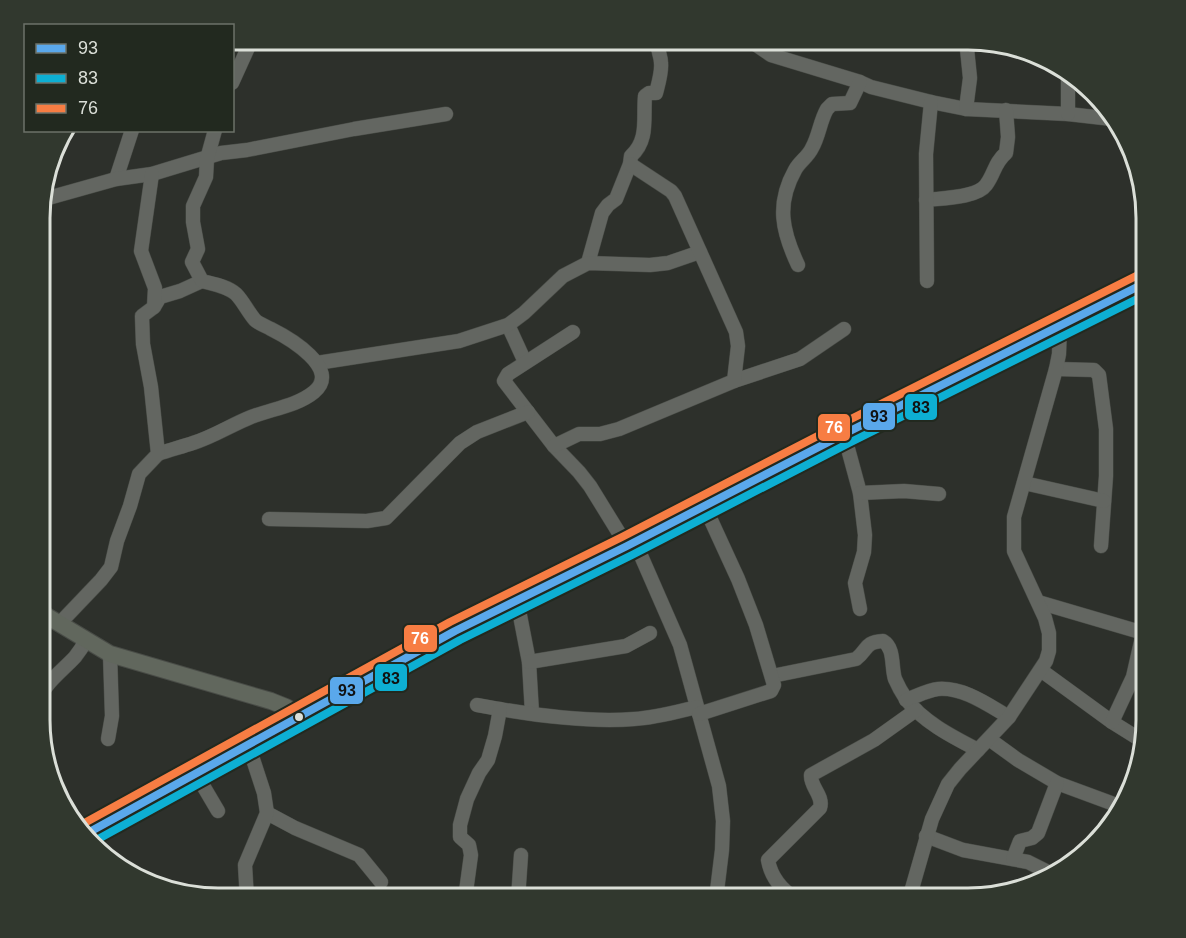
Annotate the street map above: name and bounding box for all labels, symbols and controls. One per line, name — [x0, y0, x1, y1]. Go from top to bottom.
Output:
legend — [24, 24, 234, 132]
text: 93 — [78, 38, 98, 58]
text: 83 — [78, 68, 98, 88]
text: 76 — [78, 98, 98, 118]
line badge: 83 — [904, 393, 938, 421]
text: 83 — [912, 399, 930, 416]
line badge: 93 — [862, 402, 896, 431]
text: 93 — [870, 408, 888, 425]
line badge: 76 — [817, 413, 851, 442]
text: 76 — [825, 419, 843, 436]
line badge: 76 — [403, 624, 438, 653]
text: 76 — [411, 630, 429, 647]
line badge: 83 — [374, 663, 408, 692]
text: 83 — [382, 670, 400, 687]
line badge: 93 — [329, 676, 364, 705]
text: 93 — [338, 682, 356, 699]
unlabelled marker — [293, 711, 305, 723]

